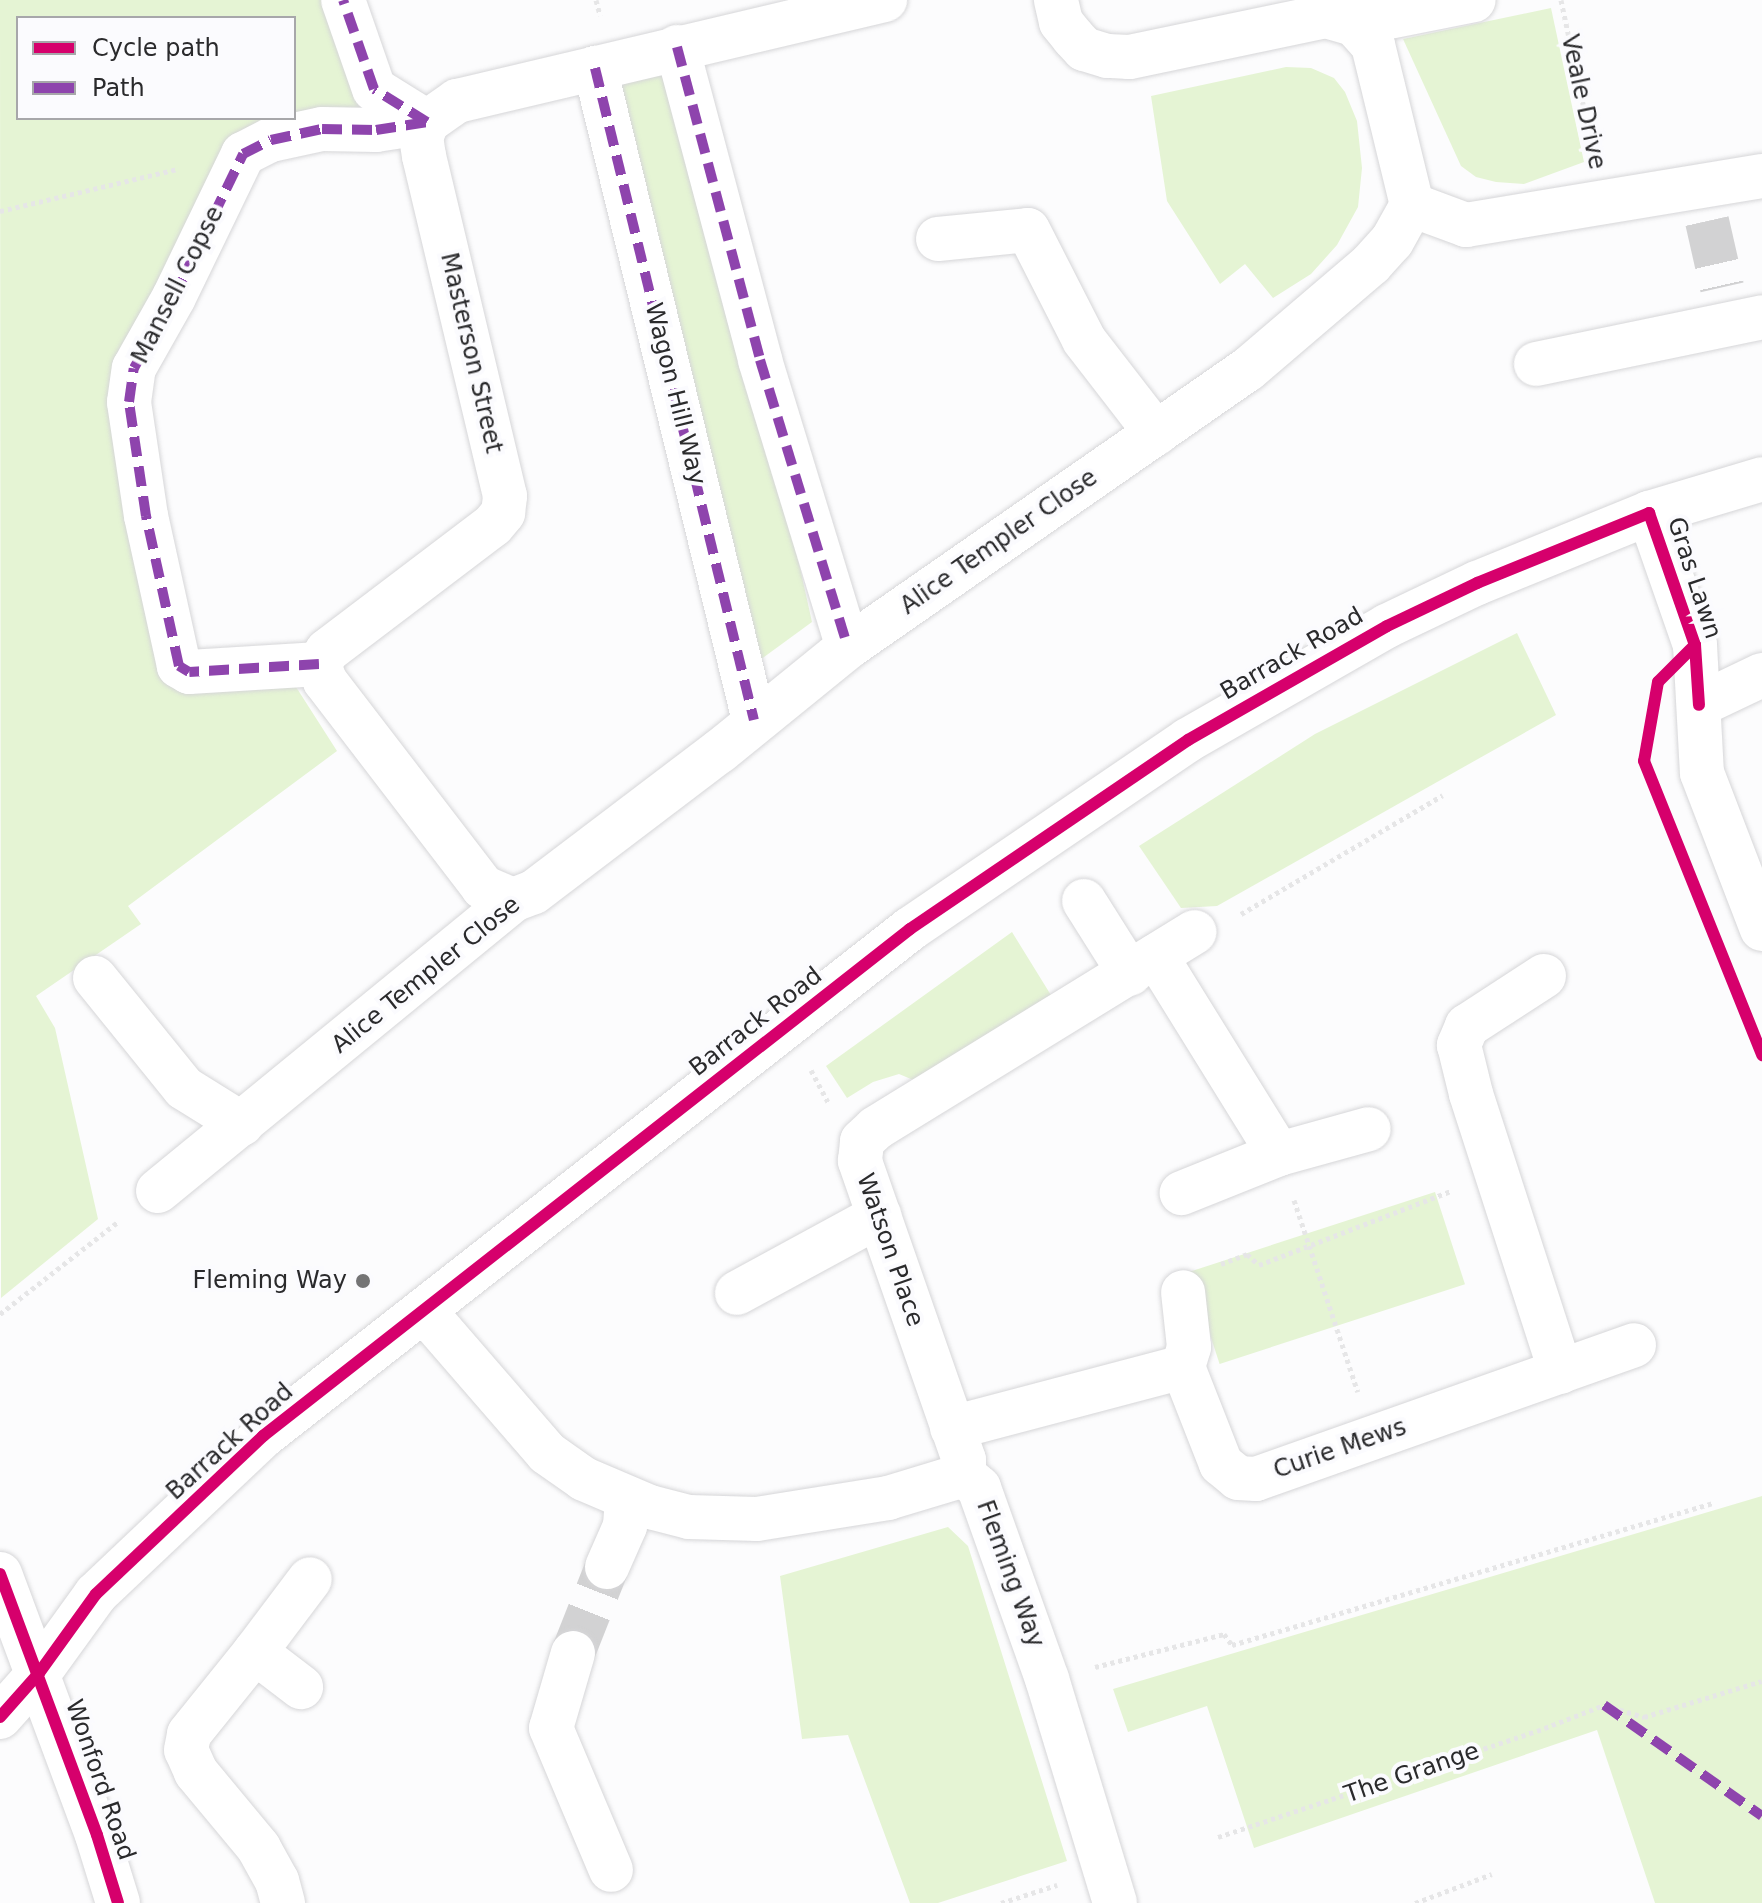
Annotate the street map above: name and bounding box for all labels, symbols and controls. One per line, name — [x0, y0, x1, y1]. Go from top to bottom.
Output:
legend — [16, 16, 296, 120]
street label: Veale Drive — [1555, 32, 1611, 172]
text: Cycle path — [92, 34, 220, 62]
text: Path — [92, 74, 145, 102]
street label: Mansell Copse — [126, 201, 230, 369]
street label: Masterson Street — [434, 250, 508, 456]
street label: Wagon Hill Way — [638, 300, 712, 488]
street label: Alice Templer Close — [895, 463, 1103, 621]
street label: Gras Lawn — [1661, 514, 1727, 642]
street label: Barrack Road — [1215, 601, 1369, 707]
street label: Alice Templer Close — [326, 890, 526, 1060]
street label: Barrack Road — [684, 961, 828, 1083]
street label: Watson Place — [850, 1170, 930, 1330]
place label: Fleming Way — [193, 1267, 347, 1295]
marker: Fleming Way — [354, 1272, 372, 1290]
street label: Barrack Road — [161, 1378, 299, 1506]
street label: Curie Mews — [1270, 1413, 1410, 1485]
street label: Fleming Way — [970, 1497, 1050, 1651]
street label: Wonford Road — [59, 1696, 141, 1864]
street label: The Grange — [1341, 1736, 1483, 1810]

